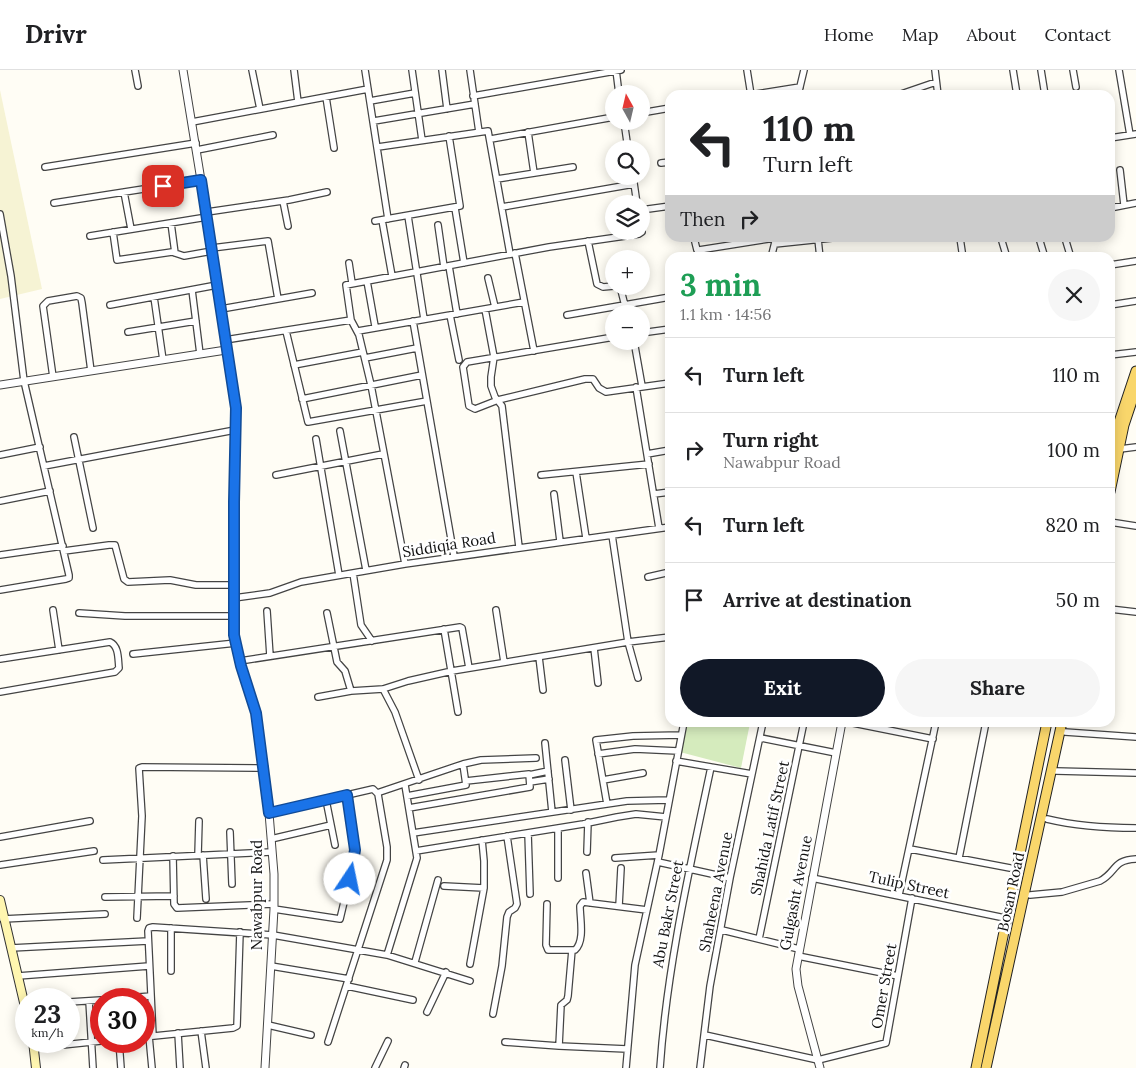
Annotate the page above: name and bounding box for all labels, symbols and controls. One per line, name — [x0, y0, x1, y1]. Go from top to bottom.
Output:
text: Drivr — [25, 19, 87, 50]
text: Home — [824, 23, 874, 46]
text: Map — [902, 23, 938, 46]
text: About — [966, 23, 1016, 46]
text: Contact — [1044, 23, 1111, 46]
north arrow — [605, 85, 650, 130]
map controls — [605, 85, 650, 350]
text: 110 m — [763, 106, 855, 151]
icon: left — [680, 110, 745, 175]
button: search — [605, 140, 650, 185]
text: Turn left — [763, 150, 853, 178]
pin — [142, 165, 184, 207]
icon: arrive — [149, 172, 177, 200]
button: layers — [605, 195, 650, 240]
icon: right — [735, 205, 763, 233]
text: Then — [680, 207, 725, 231]
button: + — [605, 250, 650, 295]
text: 3 min — [680, 266, 761, 304]
button: close — [1048, 269, 1100, 321]
text: 1.1 km · 14:56 — [680, 304, 772, 324]
button: − — [605, 305, 650, 350]
icon: left — [680, 361, 708, 389]
text: Turn left — [723, 363, 804, 387]
text: 110 m — [1052, 363, 1100, 387]
text: Turn right — [723, 428, 819, 452]
icon: right — [680, 436, 708, 464]
text: 100 m — [1048, 438, 1100, 462]
text: Nawabpur Road — [723, 452, 841, 472]
icon: left — [680, 511, 708, 539]
text: Turn left — [723, 513, 804, 537]
text: 820 m — [1045, 513, 1100, 537]
street label: Siddiqia Road — [401, 528, 497, 561]
icon: arrive — [680, 586, 708, 614]
text: Arrive at destination — [723, 588, 912, 612]
text: 50 m — [1056, 588, 1100, 612]
button: Exit — [680, 659, 885, 717]
button: Share — [895, 659, 1100, 717]
street label: Shahida Latif Street — [746, 759, 793, 897]
street label: Shaheena Avenue — [695, 830, 736, 954]
street label: Gulgasht Avenue — [775, 834, 816, 952]
street label: Nawabpur Road — [247, 840, 266, 950]
street label: Bosan Road — [993, 850, 1028, 933]
position arrow — [323, 852, 375, 904]
street label: Abu Bakr Street — [648, 858, 687, 970]
street label: Tulip Street — [867, 867, 951, 902]
street label: Omer Street — [867, 942, 900, 1030]
speed limit sign: 30 — [90, 988, 155, 1053]
text: 23 — [34, 998, 61, 1030]
text: km/h — [31, 1025, 64, 1040]

